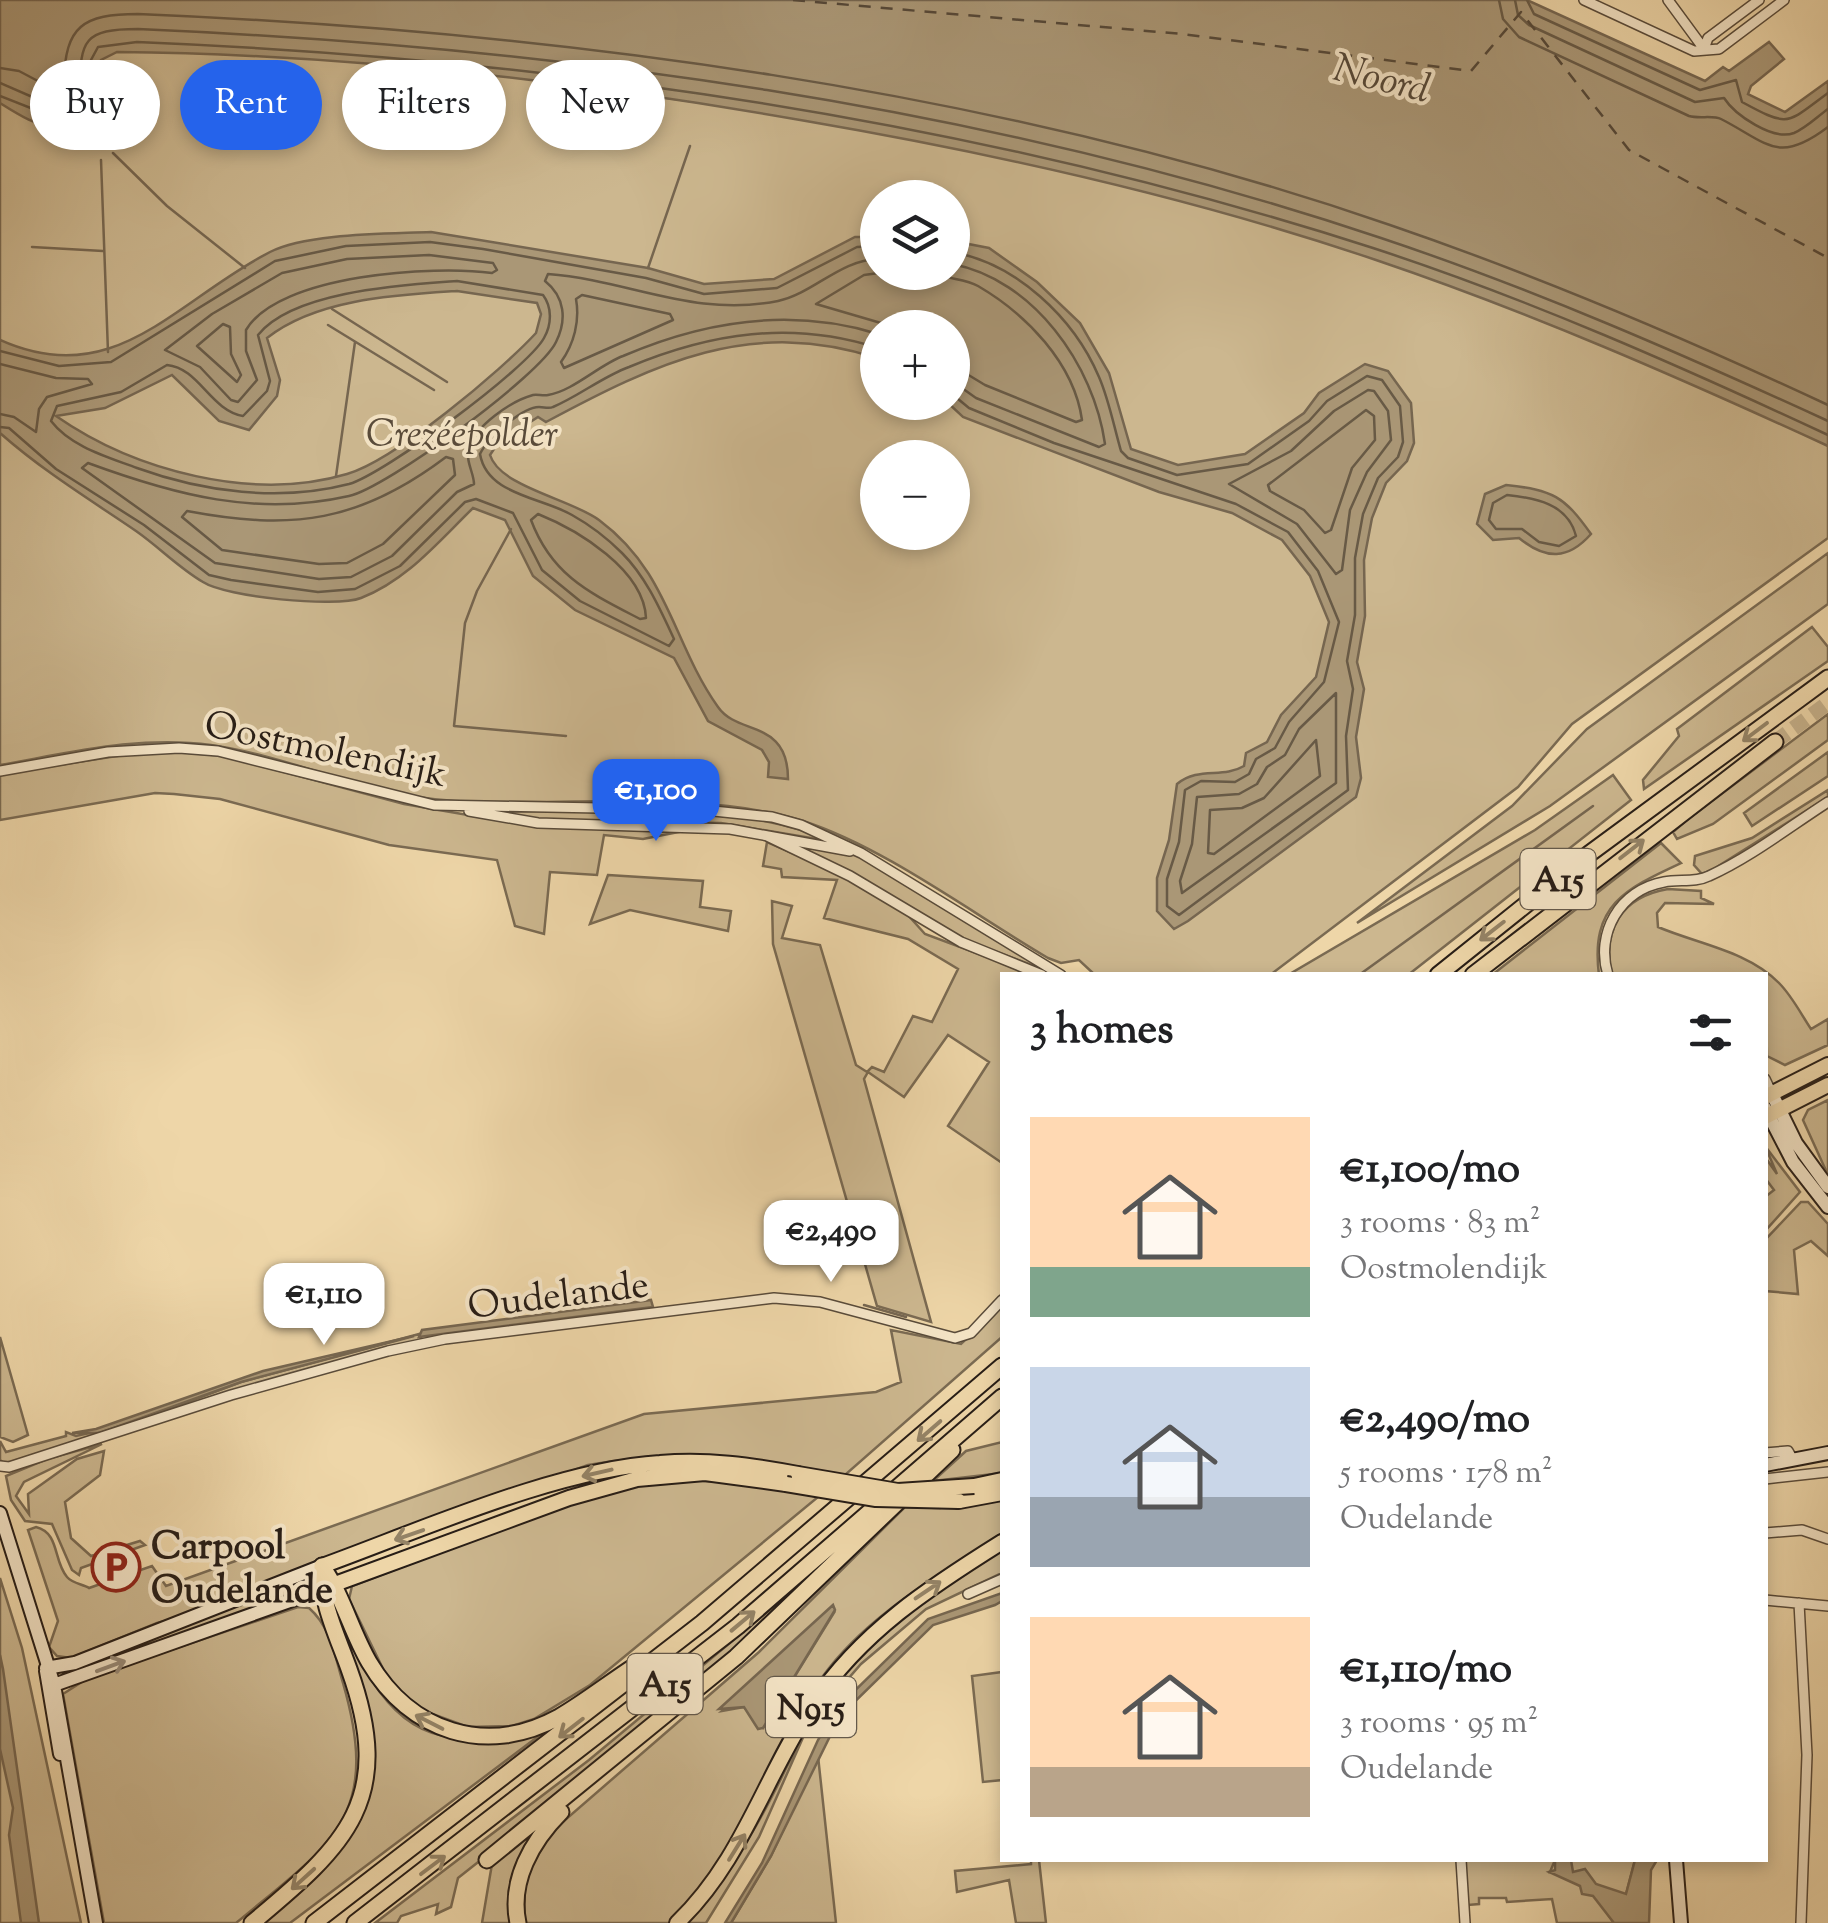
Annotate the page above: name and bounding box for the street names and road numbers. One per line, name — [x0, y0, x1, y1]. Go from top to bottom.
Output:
street label: Oostmolendijk — [199, 700, 451, 804]
road number: A15 — [1520, 849, 1596, 909]
street label: Oudelande — [465, 1260, 652, 1336]
road number: A15 — [628, 1654, 702, 1714]
road number: N915 — [766, 1677, 856, 1737]

